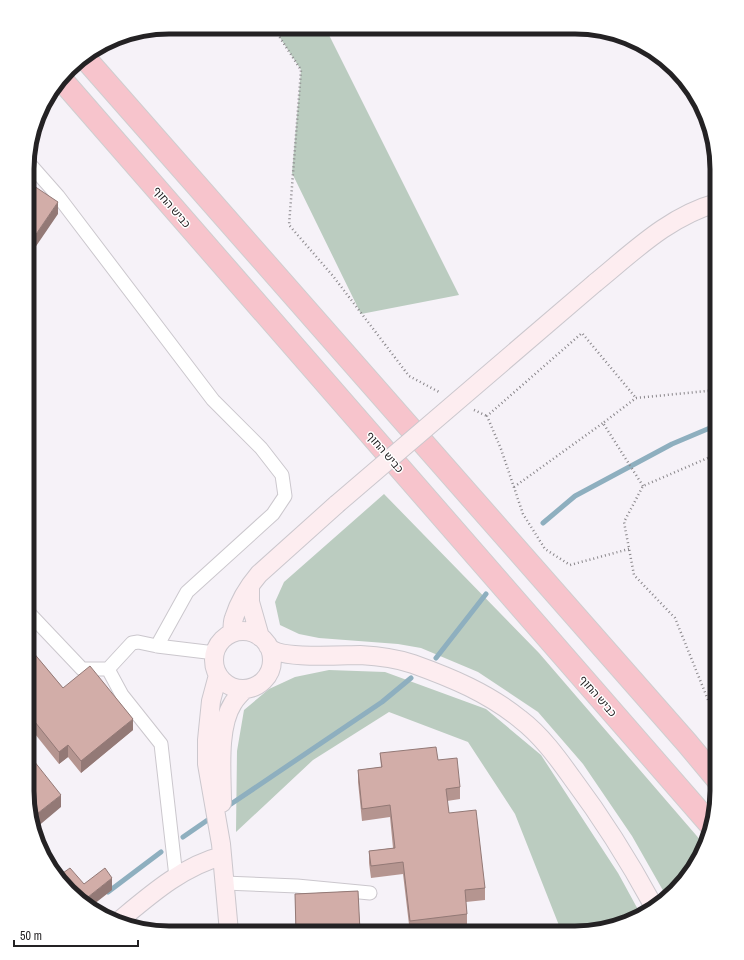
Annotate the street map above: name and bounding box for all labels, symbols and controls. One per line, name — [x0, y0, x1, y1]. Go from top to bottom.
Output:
street label: כביש החוף — [150, 184, 194, 231]
street label: כביש החוף — [363, 429, 407, 476]
street label: כביש החוף — [576, 673, 620, 720]
scale bar — [14, 922, 138, 948]
text: 50 m — [20, 928, 42, 944]

